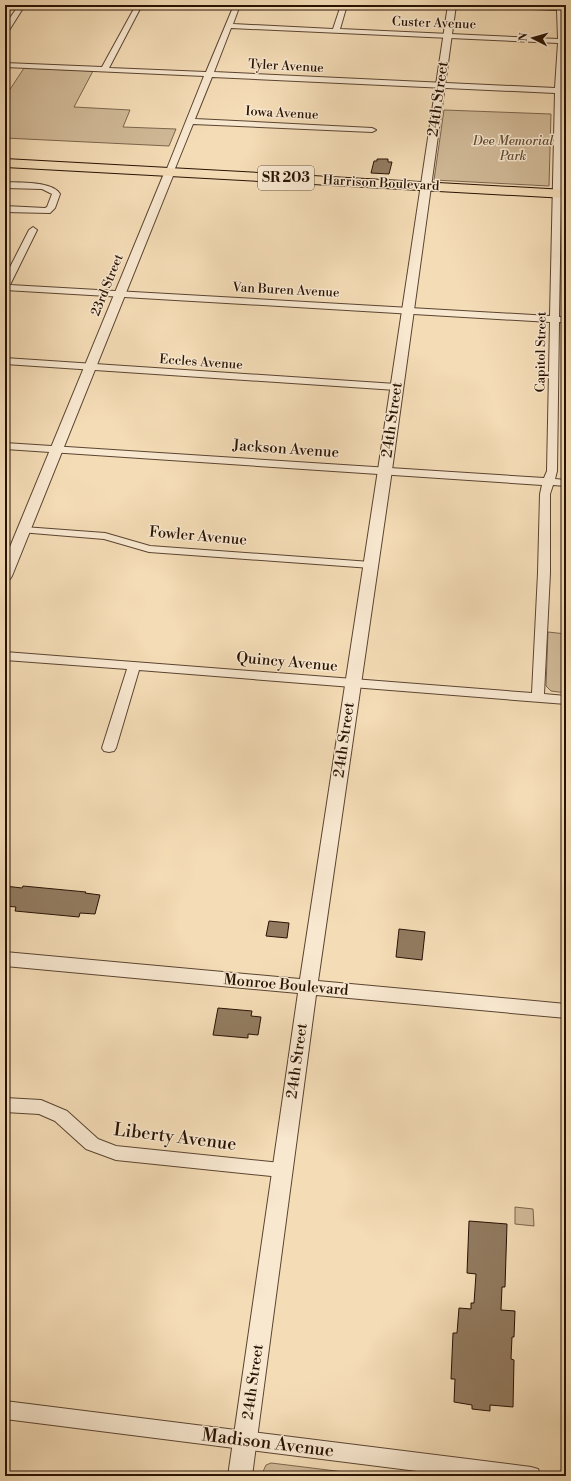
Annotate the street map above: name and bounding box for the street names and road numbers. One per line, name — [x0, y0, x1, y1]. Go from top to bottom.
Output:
street label: Custer Avenue — [392, 14, 477, 32]
street label: Tyler Avenue — [248, 56, 325, 76]
street label: 24th Street — [423, 59, 453, 138]
street label: Iowa Avenue — [245, 103, 319, 123]
road number: SR 203 — [258, 166, 314, 190]
street label: Harrison Boulevard — [322, 172, 440, 194]
street label: 23rd Street — [87, 251, 127, 318]
street label: Van Buren Avenue — [231, 279, 340, 301]
street label: Capitol Street — [532, 311, 550, 393]
street label: Eccles Avenue — [159, 351, 244, 373]
street label: 24th Street — [377, 380, 407, 459]
street label: Jackson Avenue — [231, 436, 340, 462]
street label: Fowler Avenue — [148, 522, 248, 550]
street label: Quincy Avenue — [236, 648, 338, 676]
street label: 24th Street — [329, 700, 359, 779]
street label: Monroe Boulevard — [223, 970, 350, 1000]
street label: 24th Street — [282, 1021, 312, 1100]
street label: Liberty Avenue — [112, 1118, 238, 1156]
street label: 24th Street — [238, 1342, 268, 1421]
street label: Madison Avenue — [201, 1423, 335, 1463]

